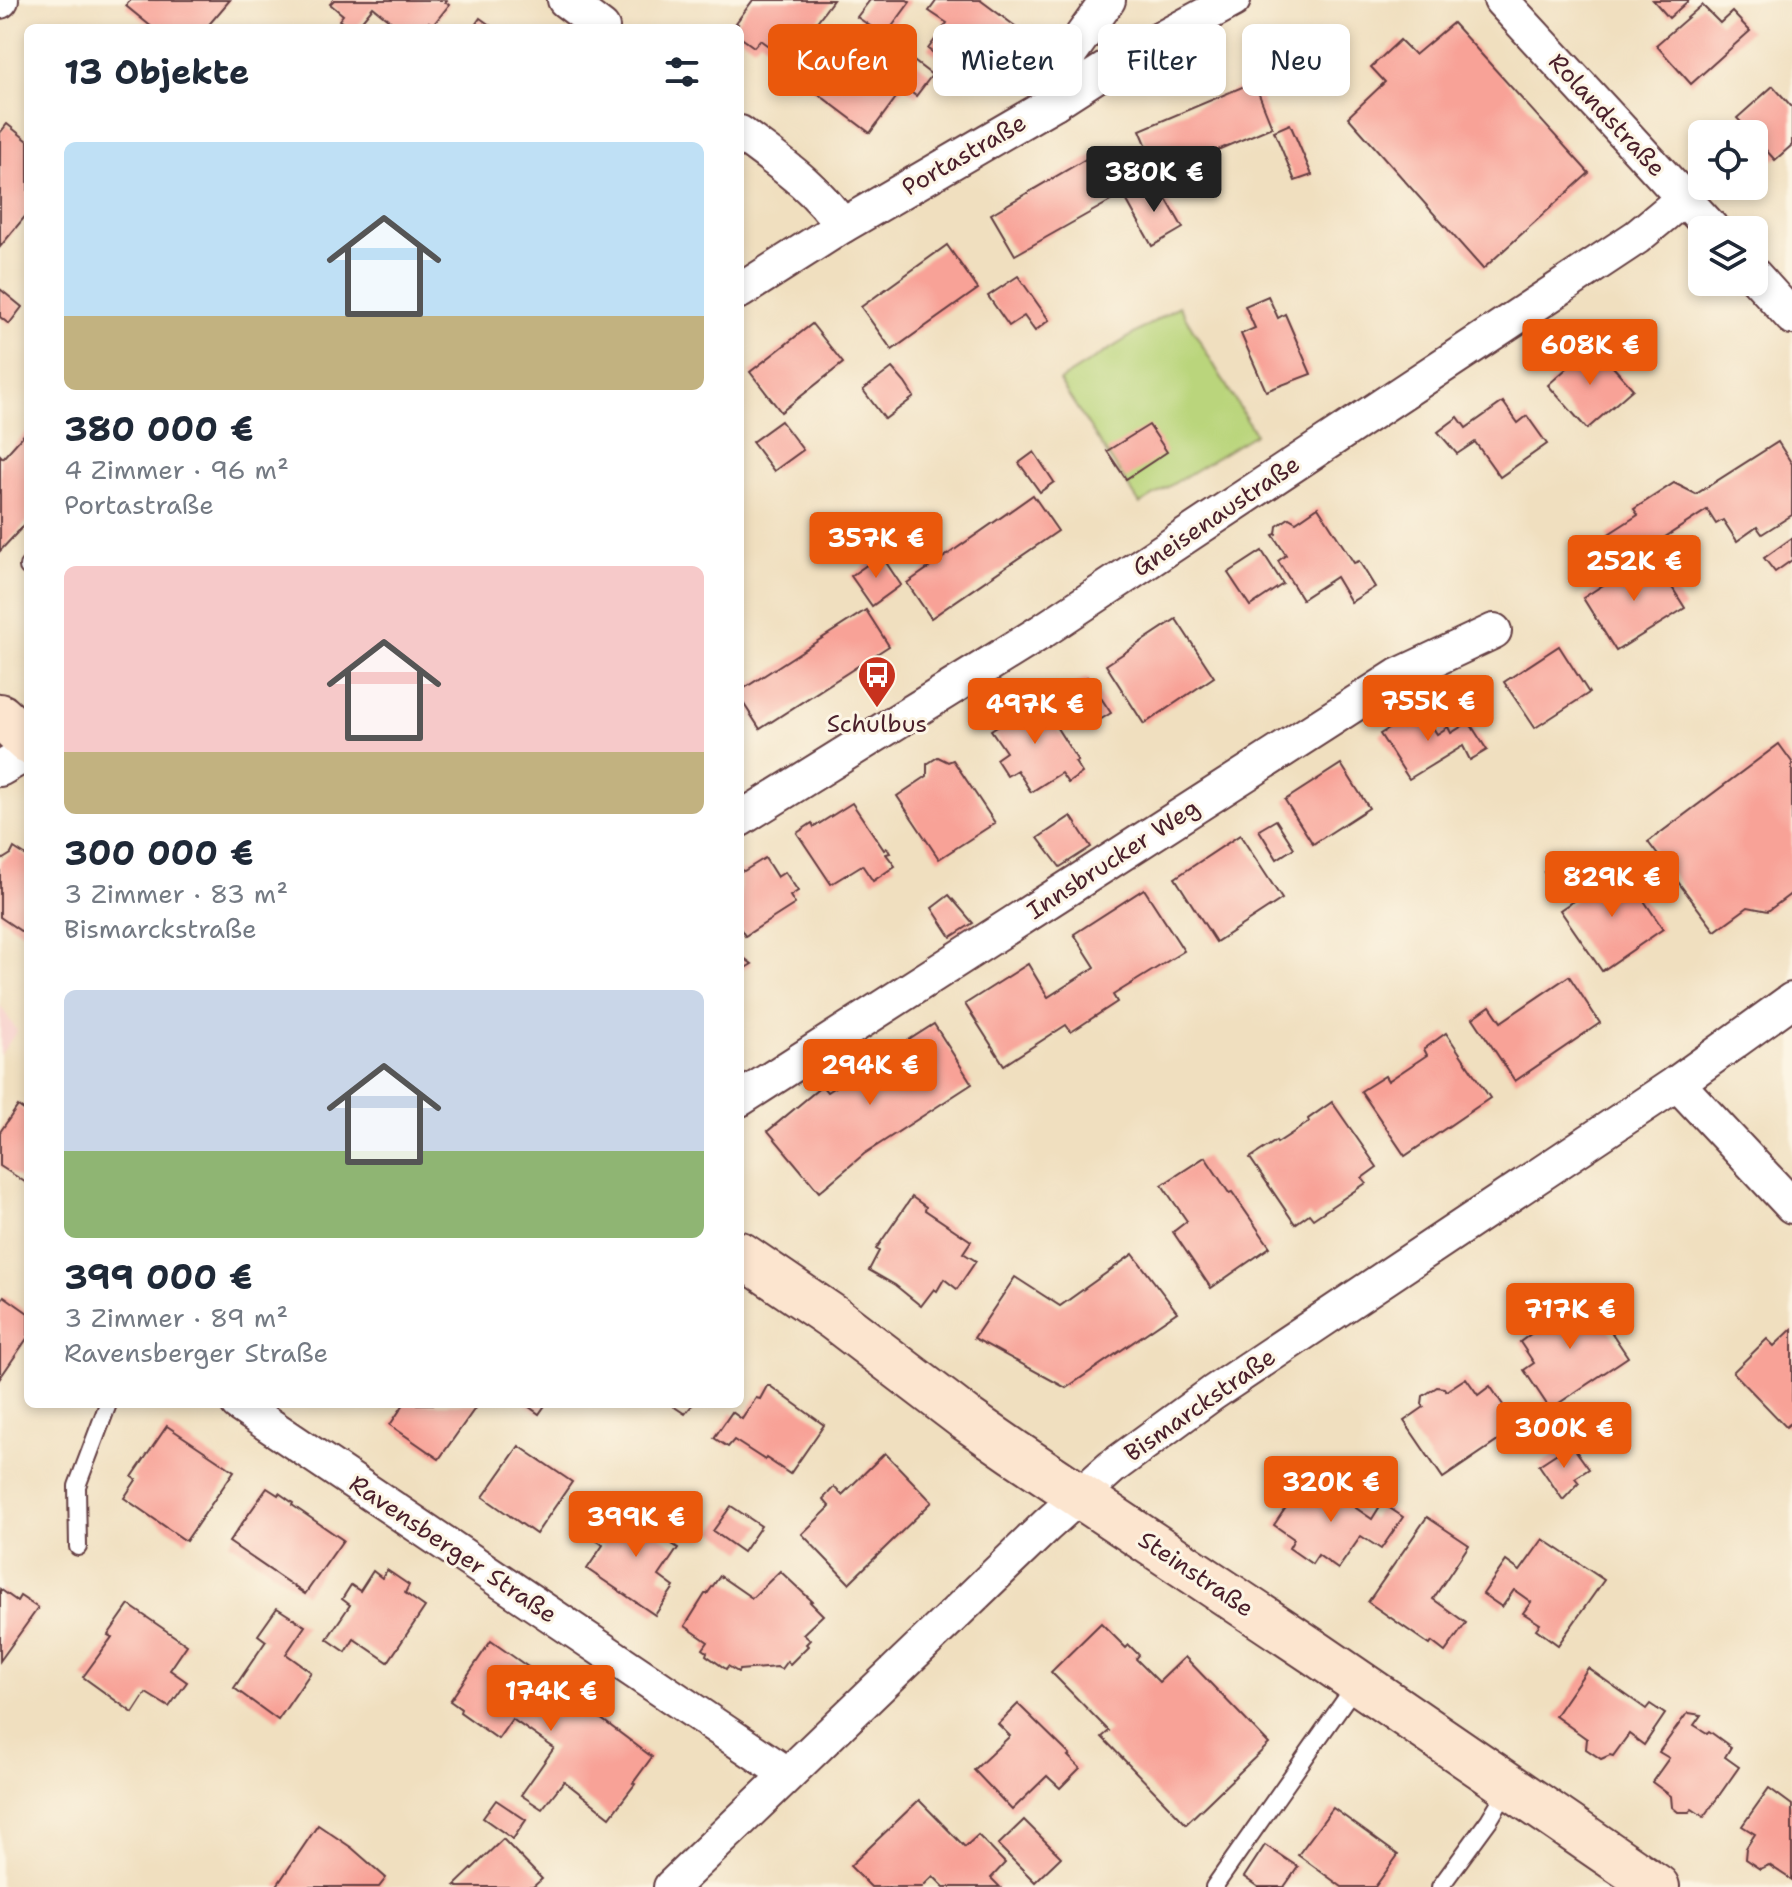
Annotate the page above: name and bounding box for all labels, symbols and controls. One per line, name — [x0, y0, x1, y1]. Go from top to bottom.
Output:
chip: Kaufen — [768, 24, 917, 96]
chip: Mieten — [933, 24, 1082, 96]
chip: Filter — [1098, 24, 1226, 96]
chip: Neu — [1242, 24, 1350, 96]
street label: Rolandstraße — [1542, 46, 1672, 184]
text: 13 Objekte — [64, 49, 249, 95]
icon: filters — [660, 50, 704, 94]
street label: Portastraße — [896, 107, 1032, 203]
map controls — [1688, 120, 1768, 296]
button: locate — [1688, 120, 1768, 200]
pin: 380K € — [1089, 146, 1219, 214]
text: 380K € — [1104, 154, 1204, 189]
icon: home — [312, 194, 456, 338]
button: layers — [1688, 216, 1768, 296]
pin: 608K € — [1525, 319, 1655, 387]
text: 608K € — [1540, 327, 1640, 362]
text: 380 000 € — [64, 406, 254, 452]
street label: Gneisenaustraße — [1126, 448, 1306, 584]
text: 4 Zimmer · 96 m² — [64, 452, 289, 487]
text: Portastraße — [64, 487, 214, 522]
pin: 357K € — [811, 512, 941, 580]
text: 357K € — [828, 520, 924, 555]
pin: 252K € — [1569, 535, 1699, 603]
text: 252K € — [1586, 543, 1682, 578]
icon: home — [312, 618, 456, 762]
bus stop icon: Schulbus — [856, 654, 898, 709]
pin: 755K € — [1363, 675, 1493, 743]
pin: 497K € — [970, 678, 1100, 746]
text: 755K € — [1381, 683, 1475, 718]
text: 497K € — [986, 686, 1084, 721]
place label: Schulbus — [827, 708, 927, 740]
street label: Innsbrucker Weg — [1021, 791, 1205, 927]
text: 300 000 € — [64, 830, 254, 876]
pin: 829K € — [1547, 851, 1677, 919]
text: 829K € — [1563, 859, 1661, 894]
text: 3 Zimmer · 83 m² — [64, 876, 288, 911]
text: Bismarckstraße — [64, 911, 257, 946]
pin: 294K € — [805, 1039, 935, 1107]
icon: home — [312, 1042, 456, 1186]
text: 294K € — [821, 1047, 919, 1082]
text: 399 000 € — [64, 1254, 253, 1300]
pin: 717K € — [1505, 1283, 1635, 1351]
text: 717K € — [1524, 1291, 1616, 1326]
text: 3 Zimmer · 89 m² — [64, 1300, 288, 1335]
text: Ravensberger Straße — [64, 1335, 328, 1370]
street label: Bismarckstraße — [1118, 1341, 1282, 1469]
pin: 300K € — [1499, 1402, 1629, 1470]
text: 300K € — [1514, 1410, 1614, 1445]
pin: 320K € — [1266, 1456, 1396, 1524]
text: 320K € — [1282, 1464, 1380, 1499]
street label: Ravensberger Straße — [343, 1468, 563, 1630]
pin: 399K € — [571, 1491, 701, 1559]
text: 399K € — [587, 1499, 685, 1534]
street label: Steinstraße — [1132, 1524, 1260, 1624]
pin: 174K € — [486, 1665, 616, 1733]
text: 174K € — [505, 1673, 597, 1708]

